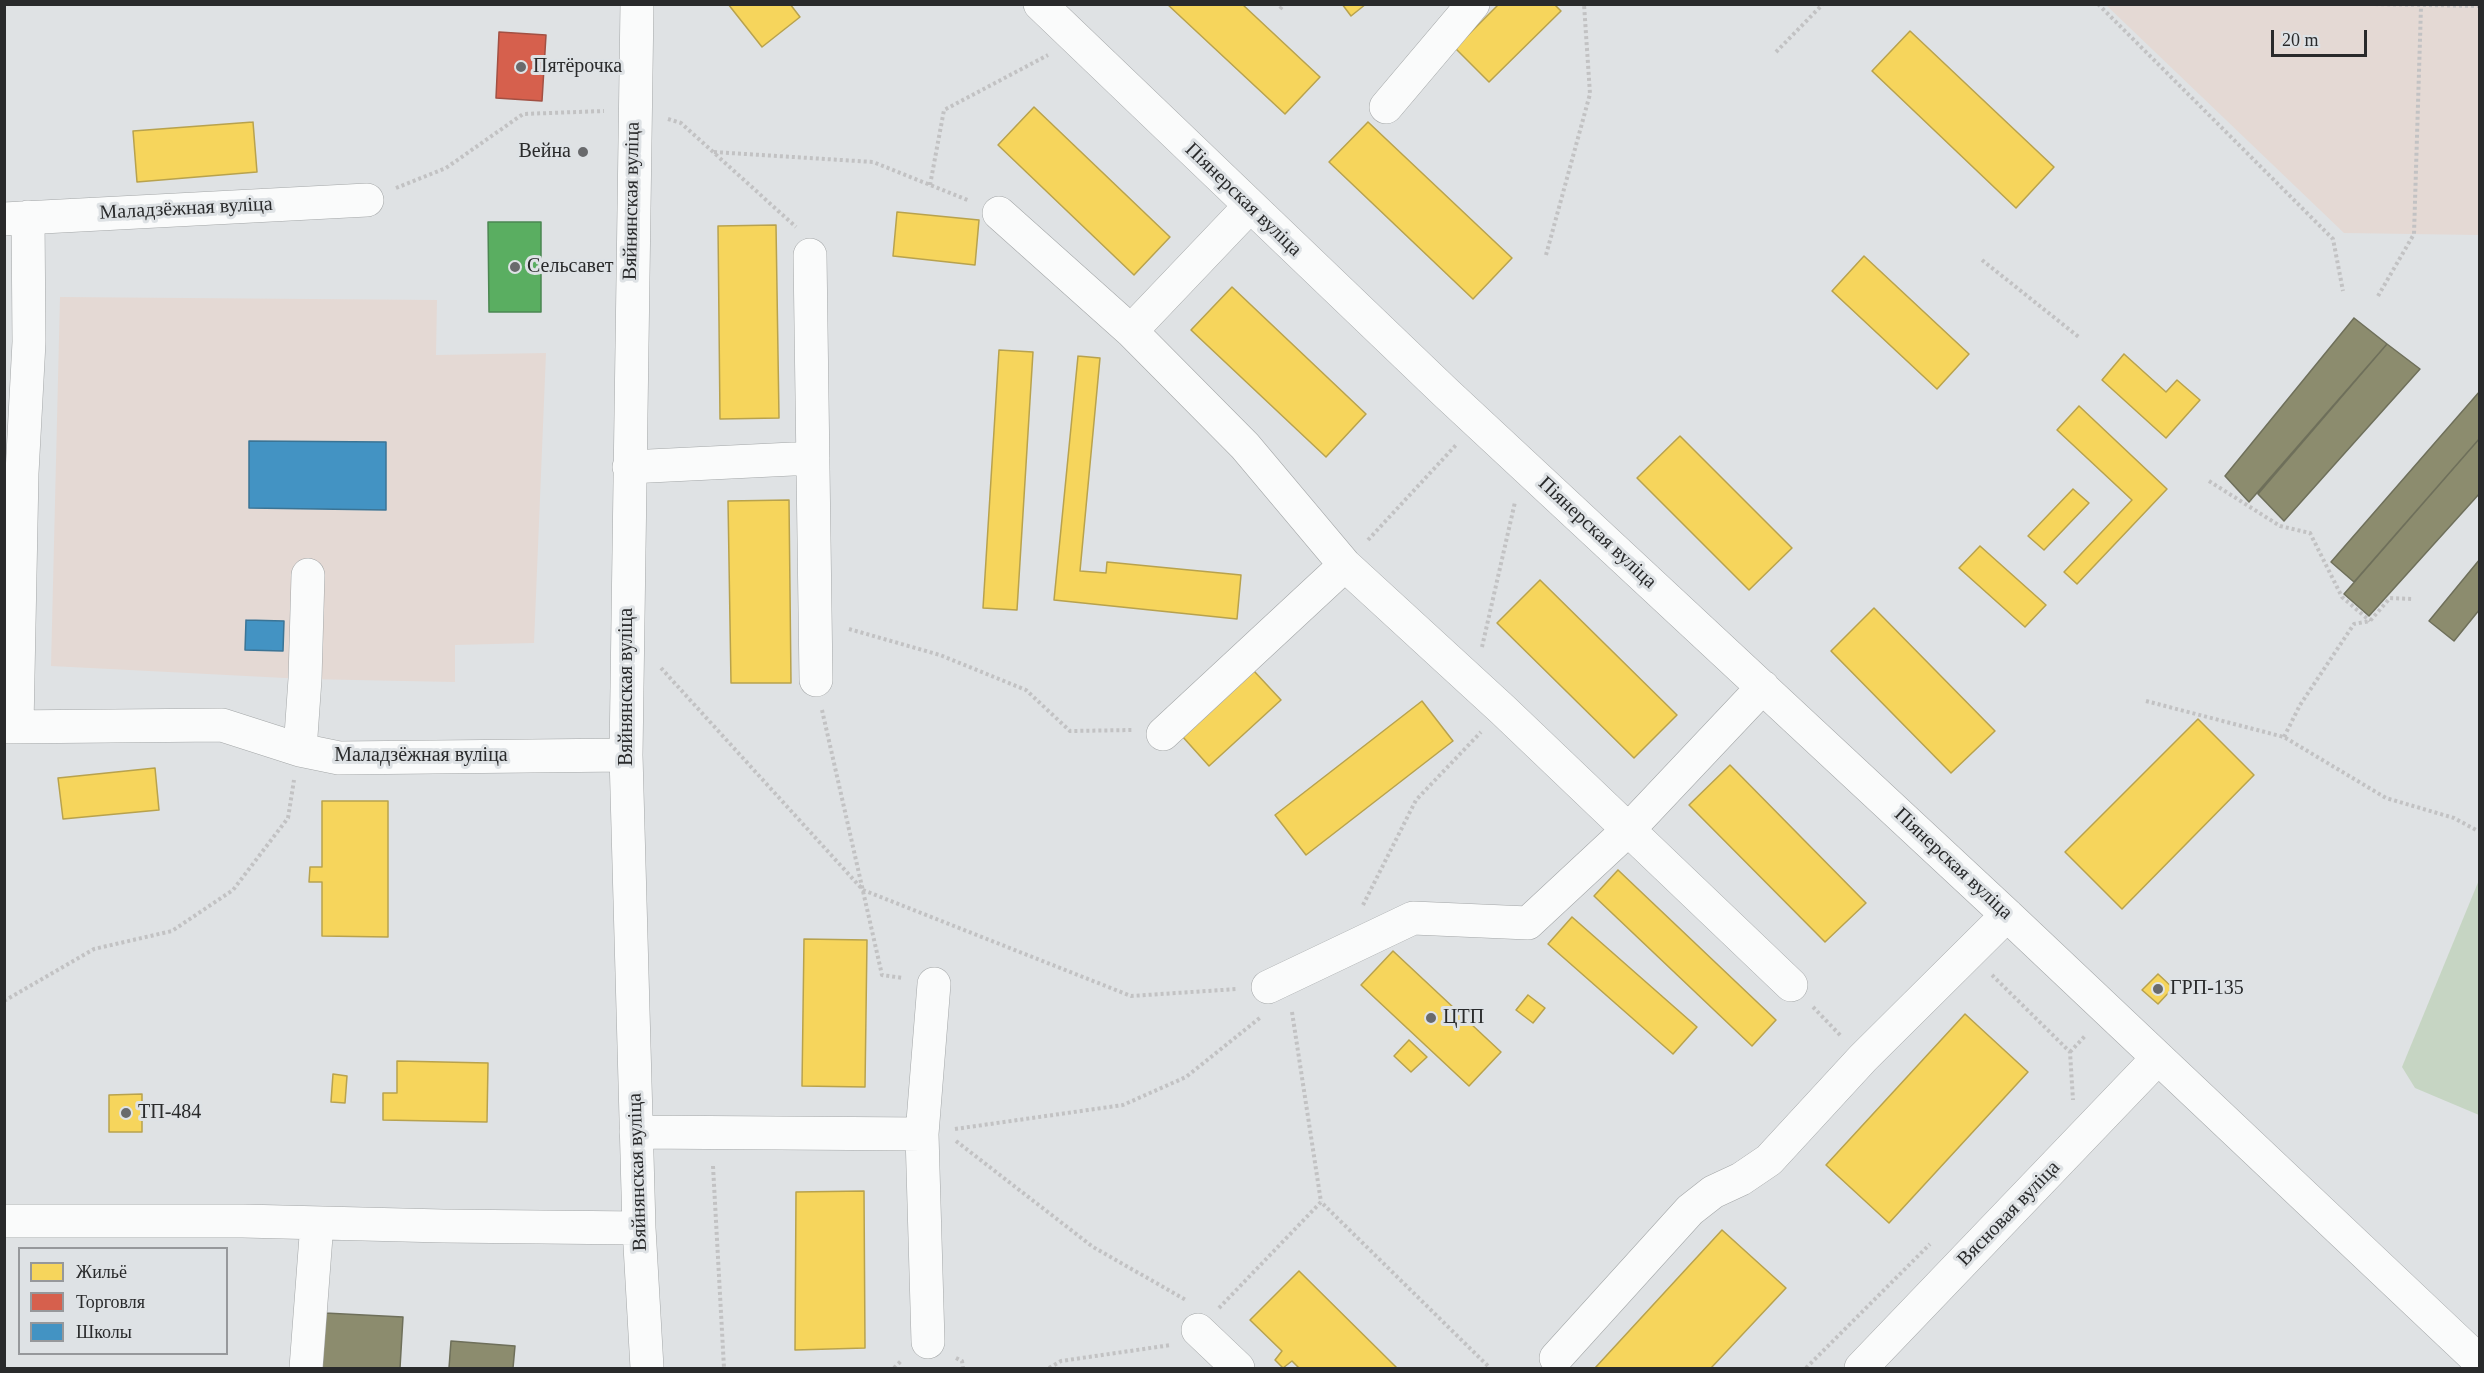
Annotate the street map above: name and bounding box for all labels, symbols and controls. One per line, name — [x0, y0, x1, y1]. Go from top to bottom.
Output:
scale bar — [2274, 18, 2370, 56]
text: 20 m — [2282, 30, 2319, 50]
place label: Пятёрочка — [533, 55, 622, 79]
marker: Пятёрочка — [514, 60, 528, 74]
street label: Вяйнянская вуліца — [619, 122, 645, 280]
street label: Піянерская вуліца — [1180, 138, 1306, 262]
place label: Вейна — [518, 140, 571, 164]
marker: Вейна — [576, 145, 590, 159]
street label: Маладзёжная вуліца — [99, 192, 273, 226]
place label: Сельсавет — [527, 255, 614, 279]
marker: Сельсавет — [508, 260, 522, 274]
street label: Піянерская вуліца — [1533, 472, 1661, 594]
street label: Вяйнянская вуліца — [615, 608, 639, 766]
street label: Маладзёжная вуліца — [334, 744, 508, 768]
street label: Піянерская вуліца — [1889, 803, 2017, 925]
place label: ГРП-135 — [2170, 977, 2244, 1001]
marker: ГРП-135 — [2151, 982, 2165, 996]
place label: ЦТП — [1443, 1006, 1484, 1030]
marker: ЦТП — [1424, 1011, 1438, 1025]
street label: Вяйнянская вуліца — [623, 1093, 653, 1251]
place label: ТП-484 — [138, 1101, 201, 1125]
marker: ТП-484 — [119, 1106, 133, 1120]
street label: Вясновая вуліца — [1953, 1156, 2065, 1272]
legend — [18, 1247, 228, 1355]
text: Жильё — [76, 1262, 127, 1282]
text: Торговля — [76, 1292, 145, 1312]
text: Школы — [76, 1322, 132, 1342]

